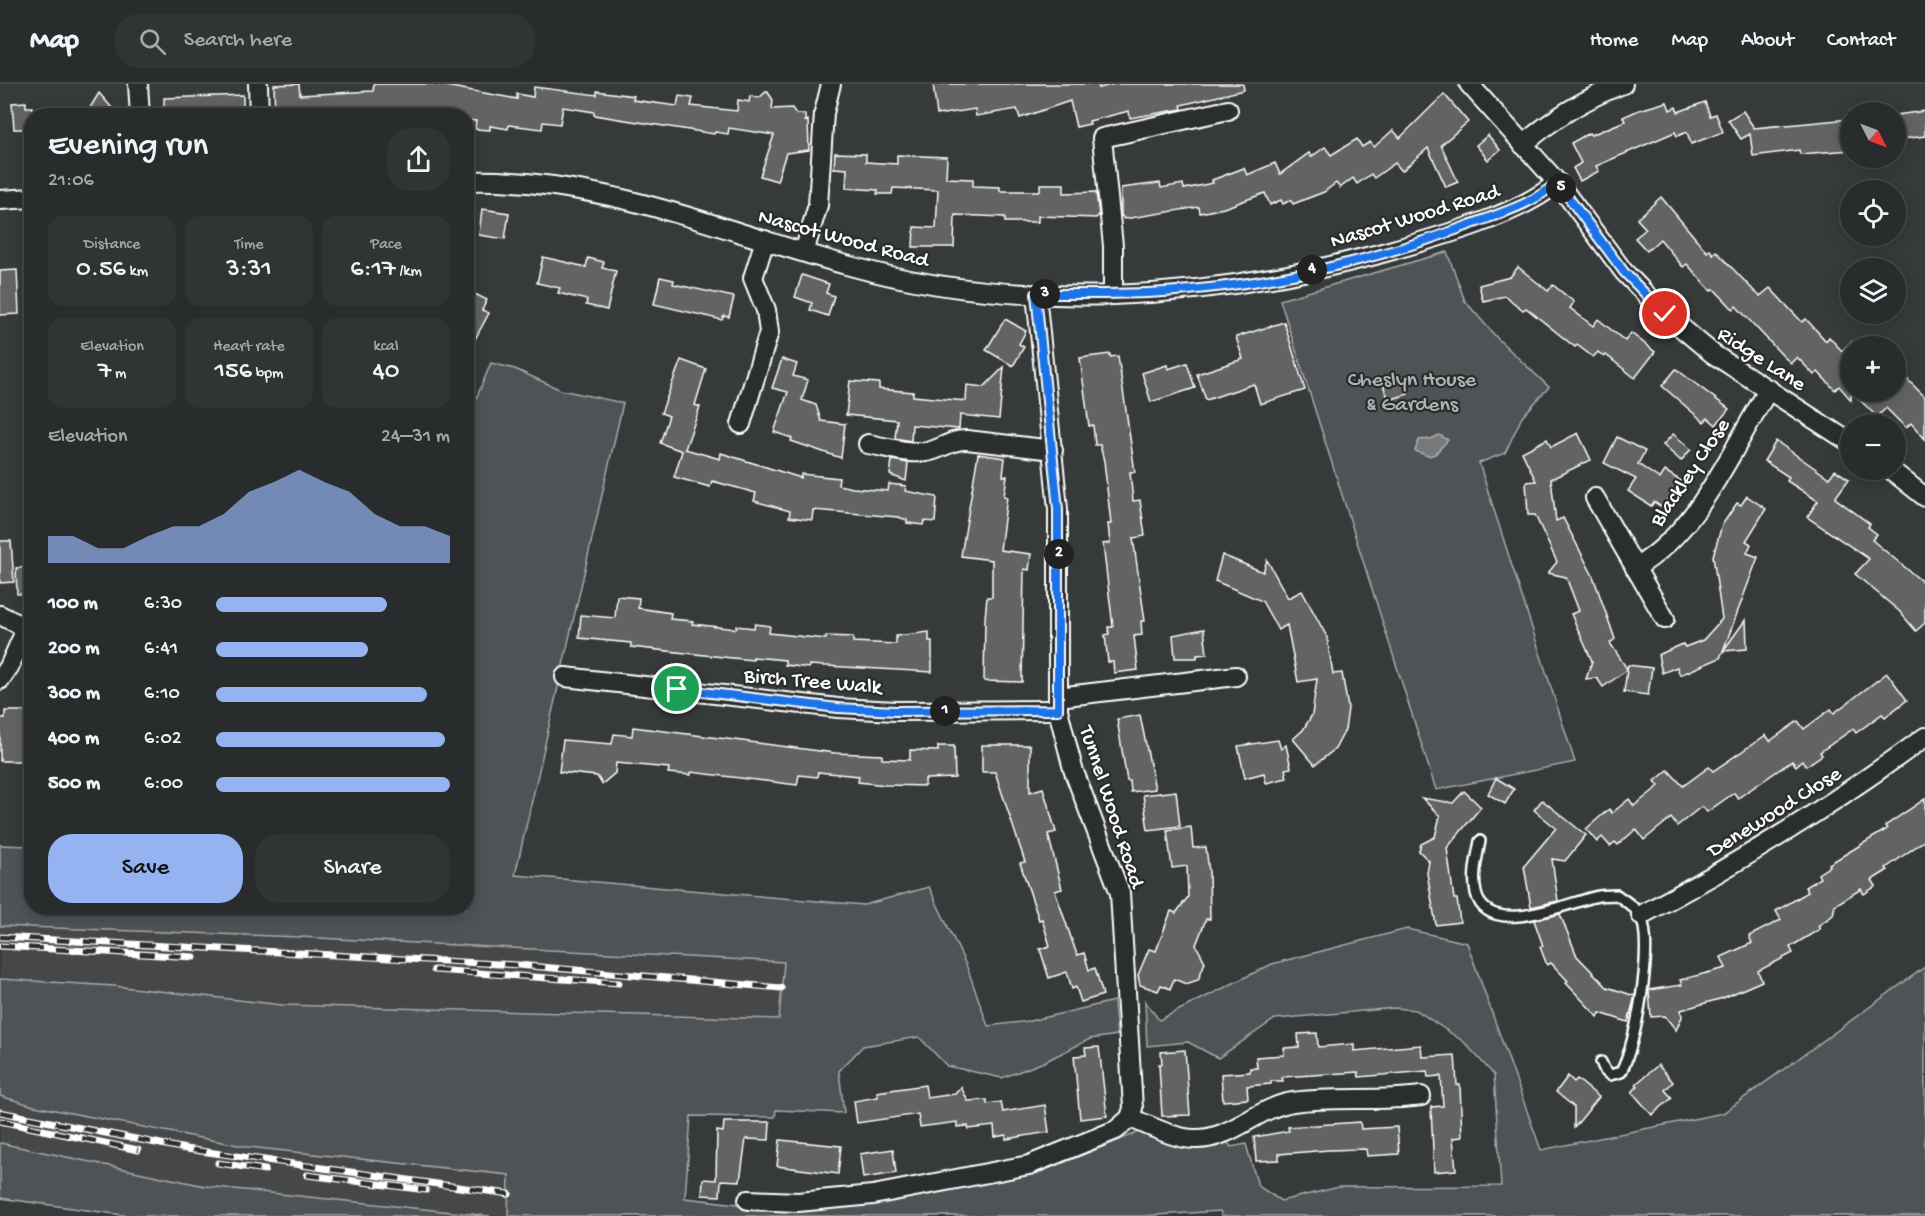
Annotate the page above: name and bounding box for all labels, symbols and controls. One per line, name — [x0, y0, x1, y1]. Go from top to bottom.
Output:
search box — [115, 14, 535, 68]
text: Map — [30, 25, 79, 58]
icon: search — [136, 25, 169, 58]
text: Search here — [184, 28, 292, 54]
text: Home — [1590, 29, 1638, 54]
text: Map — [1671, 29, 1708, 54]
text: About — [1741, 29, 1794, 54]
text: Contact — [1827, 29, 1895, 54]
north arrow — [1840, 102, 1906, 168]
map controls — [1840, 102, 1906, 480]
text: Evening run — [48, 128, 208, 166]
button: share — [387, 128, 450, 191]
text: 21:06 — [48, 170, 94, 193]
pin: 5 — [1546, 173, 1576, 203]
text: 5 — [1557, 178, 1565, 197]
street label: Nascot Wood Road — [1327, 179, 1505, 256]
button: locate — [1840, 180, 1906, 246]
street label: Nascot Wood Road — [755, 205, 933, 276]
text: Distance — [84, 236, 140, 255]
text: Time — [234, 236, 264, 255]
text: Pace — [370, 236, 402, 255]
text: 0.56 — [76, 255, 126, 286]
text: 3:31 — [226, 255, 272, 286]
text: 6:17 — [350, 255, 396, 286]
pin: 4 — [1297, 255, 1327, 285]
button: layers — [1840, 258, 1906, 324]
text: 4 — [1308, 260, 1316, 279]
text: km — [126, 263, 148, 282]
text: /km — [396, 263, 422, 282]
pin: 3 — [1030, 279, 1060, 309]
text: 3 — [1041, 284, 1049, 303]
pin — [1639, 288, 1690, 339]
icon: check — [1648, 297, 1681, 330]
street label: Ridge Lane — [1712, 322, 1811, 399]
button: + — [1840, 336, 1906, 402]
text: Elevation — [80, 338, 144, 357]
text: Heart rate — [213, 338, 285, 357]
text: kcal — [374, 338, 398, 357]
text: 7 — [98, 357, 111, 388]
text: 156 — [215, 357, 252, 388]
text: 40 — [372, 357, 400, 388]
text: m — [111, 365, 126, 384]
text: bpm — [252, 365, 283, 384]
park label: Cheslyn House & Gardens — [1348, 368, 1477, 419]
street label: Blackley Close — [1645, 413, 1738, 533]
button: − — [1840, 414, 1906, 480]
text: Elevation — [48, 426, 128, 449]
text: 24–31 m — [381, 426, 450, 449]
pin: 2 — [1044, 539, 1074, 569]
text: 2 — [1055, 544, 1063, 563]
text: 100 m — [48, 593, 98, 616]
text: 6:30 — [144, 593, 182, 616]
text: 200 m — [48, 638, 99, 661]
text: 6:41 — [144, 638, 178, 661]
pin — [651, 663, 702, 714]
street label: Birch Tree Walk — [742, 664, 885, 702]
icon: arrive — [660, 672, 693, 705]
text: 300 m — [48, 683, 100, 706]
text: 6:10 — [144, 683, 180, 706]
pin: 1 — [930, 696, 960, 726]
text: 1 — [942, 701, 948, 720]
street label: Tunnel Wood Road — [1071, 721, 1149, 894]
text: 400 m — [48, 728, 99, 751]
text: 6:02 — [144, 728, 182, 751]
street label: Denewood Close — [1702, 761, 1847, 866]
text: 500 m — [48, 773, 100, 796]
text: 6:00 — [144, 773, 183, 796]
button: Save — [48, 834, 243, 903]
button: Share — [255, 834, 450, 903]

